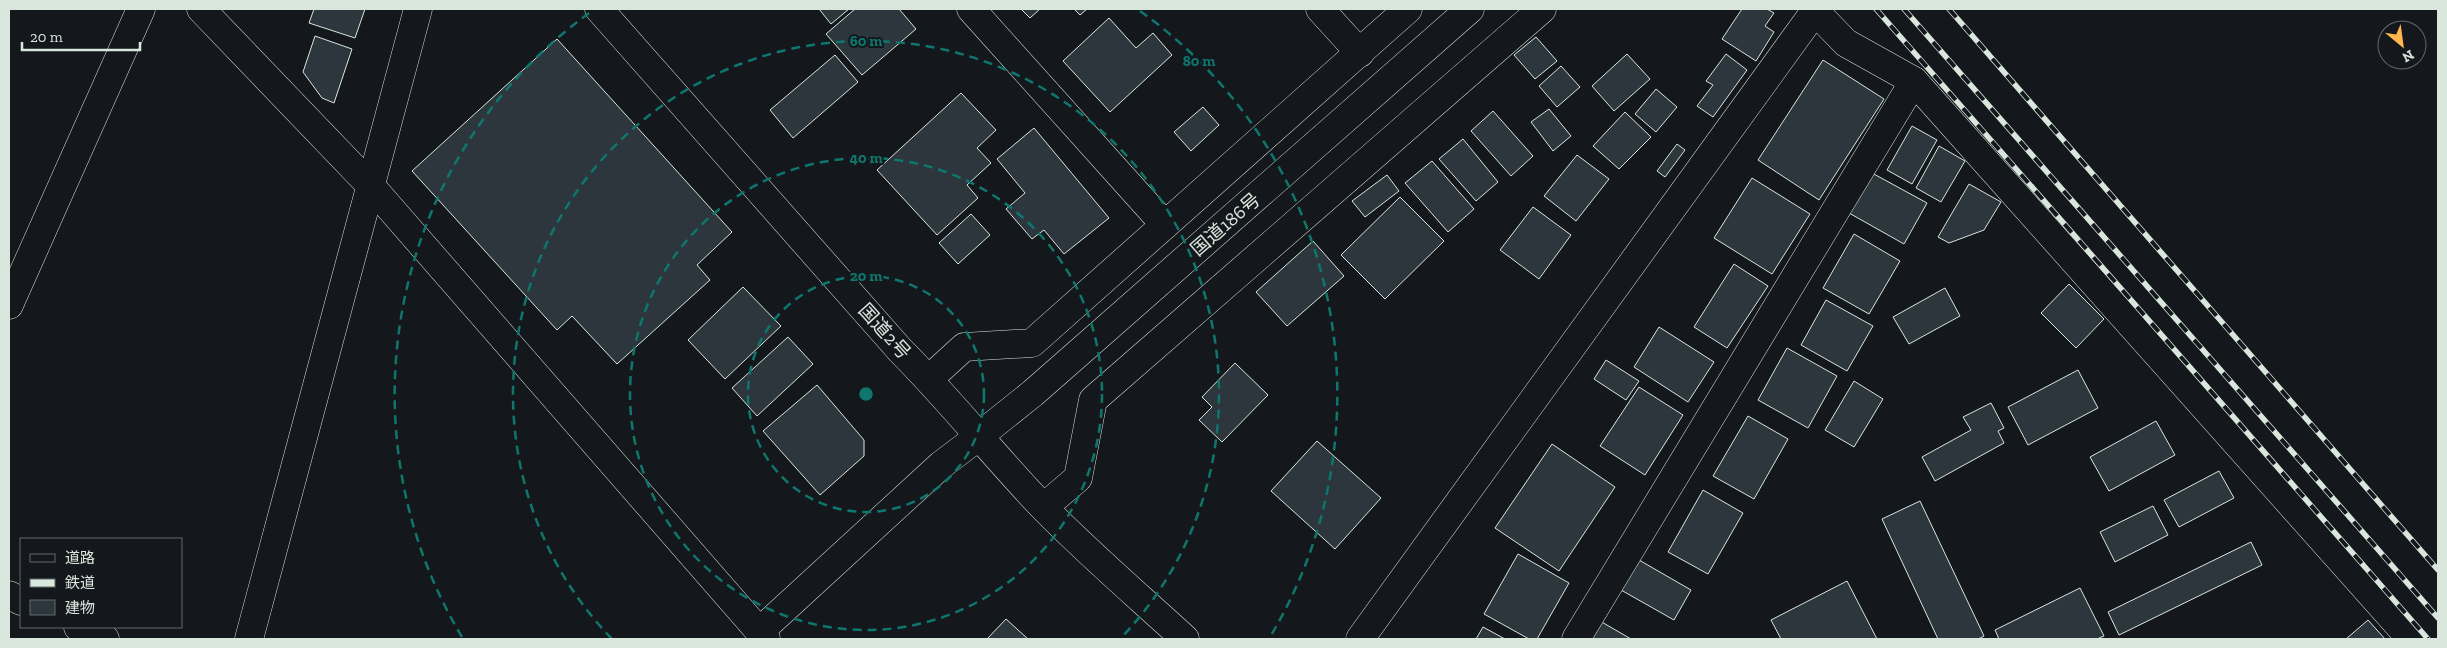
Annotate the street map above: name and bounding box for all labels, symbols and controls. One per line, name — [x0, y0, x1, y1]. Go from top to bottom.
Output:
scale bar — [22, 20, 140, 52]
north arrow — [2377, 20, 2427, 70]
text: 20 m — [30, 28, 63, 46]
text: 60 m — [850, 32, 882, 50]
text: N — [2399, 46, 2417, 66]
text: 80 m — [1183, 52, 1215, 70]
text: 40 m — [849, 149, 883, 167]
street label: 国道186号 — [1186, 188, 1265, 261]
text: 20 m — [850, 267, 882, 285]
street label: 国道2号 — [854, 299, 916, 364]
centre of rings — [857, 385, 875, 403]
legend — [20, 538, 182, 628]
text: 道路 — [65, 549, 95, 567]
text: 鉄道 — [65, 574, 95, 592]
text: 建物 — [65, 599, 95, 617]

